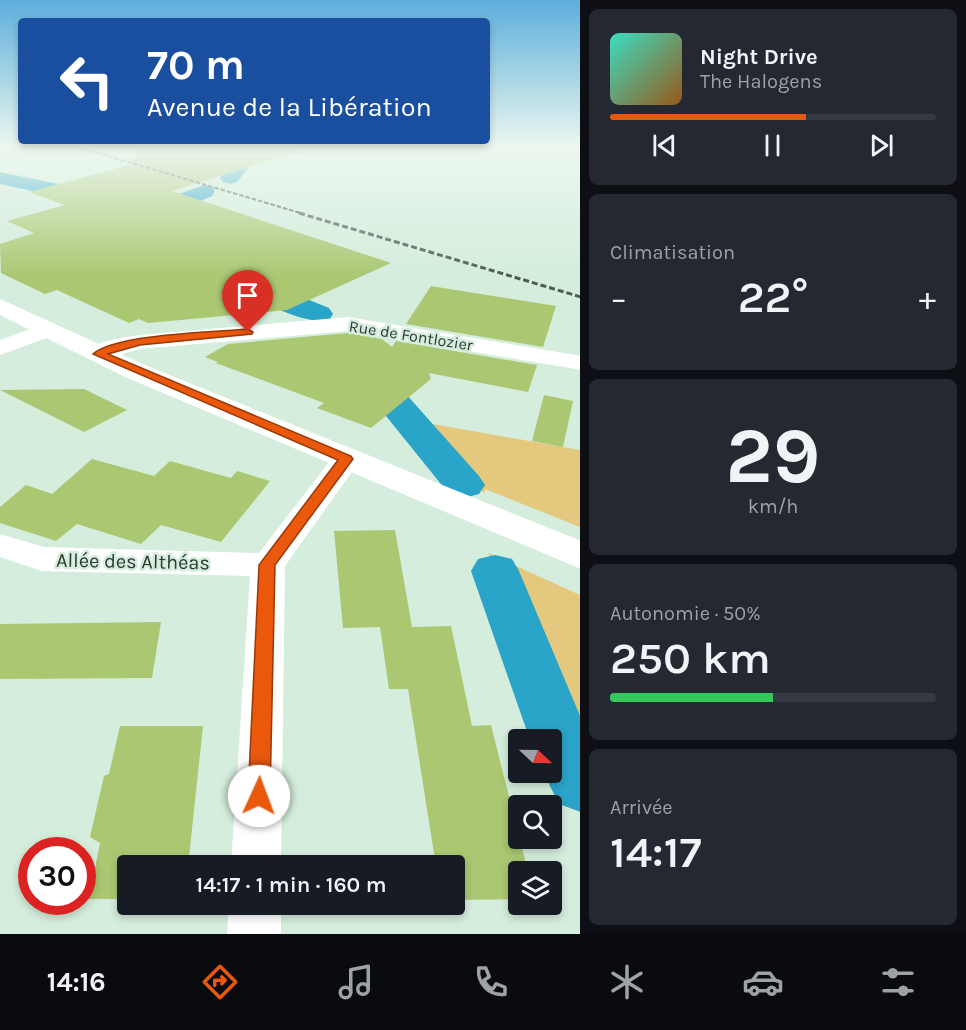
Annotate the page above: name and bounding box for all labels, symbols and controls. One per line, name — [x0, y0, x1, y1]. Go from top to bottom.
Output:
text: 70 m — [147, 40, 245, 90]
icon: left — [48, 42, 126, 120]
text: Night Drive — [700, 44, 818, 70]
text: The Halogens — [700, 70, 822, 93]
text: Avenue de la Libération — [147, 91, 432, 123]
icon: previous — [648, 129, 681, 162]
icon: pause — [756, 129, 789, 162]
icon: next — [865, 129, 898, 162]
text: Climatisation — [610, 241, 735, 264]
pin — [222, 270, 273, 332]
text: 22° — [738, 271, 808, 323]
icon: arrive — [231, 279, 264, 312]
text: − — [610, 279, 627, 317]
text: + — [919, 279, 936, 317]
street label: Rue de Fontlozier — [348, 316, 474, 355]
text: 29 — [726, 410, 820, 502]
text: km/h — [748, 495, 798, 518]
street label: Allée des Althéas — [56, 549, 210, 574]
text: Autonomie · 50% — [610, 602, 761, 625]
text: 250 km — [610, 632, 771, 684]
north arrow — [508, 729, 562, 783]
map controls — [508, 729, 562, 915]
position arrow — [227, 764, 291, 828]
button: search — [508, 795, 562, 849]
text: Arrivée — [610, 796, 673, 819]
text: 14:17 — [610, 826, 702, 878]
speed limit sign: 30 — [18, 837, 96, 915]
button: layers — [508, 861, 562, 915]
text: 14:17 · 1 min · 160 m — [195, 872, 387, 898]
icon: directions — [199, 961, 241, 1003]
icon: music — [335, 961, 377, 1003]
icon: phone — [470, 961, 512, 1003]
icon: climate — [606, 961, 648, 1003]
icon: car — [742, 961, 784, 1003]
icon: filters — [877, 961, 919, 1003]
text: 14:16 — [47, 966, 106, 998]

